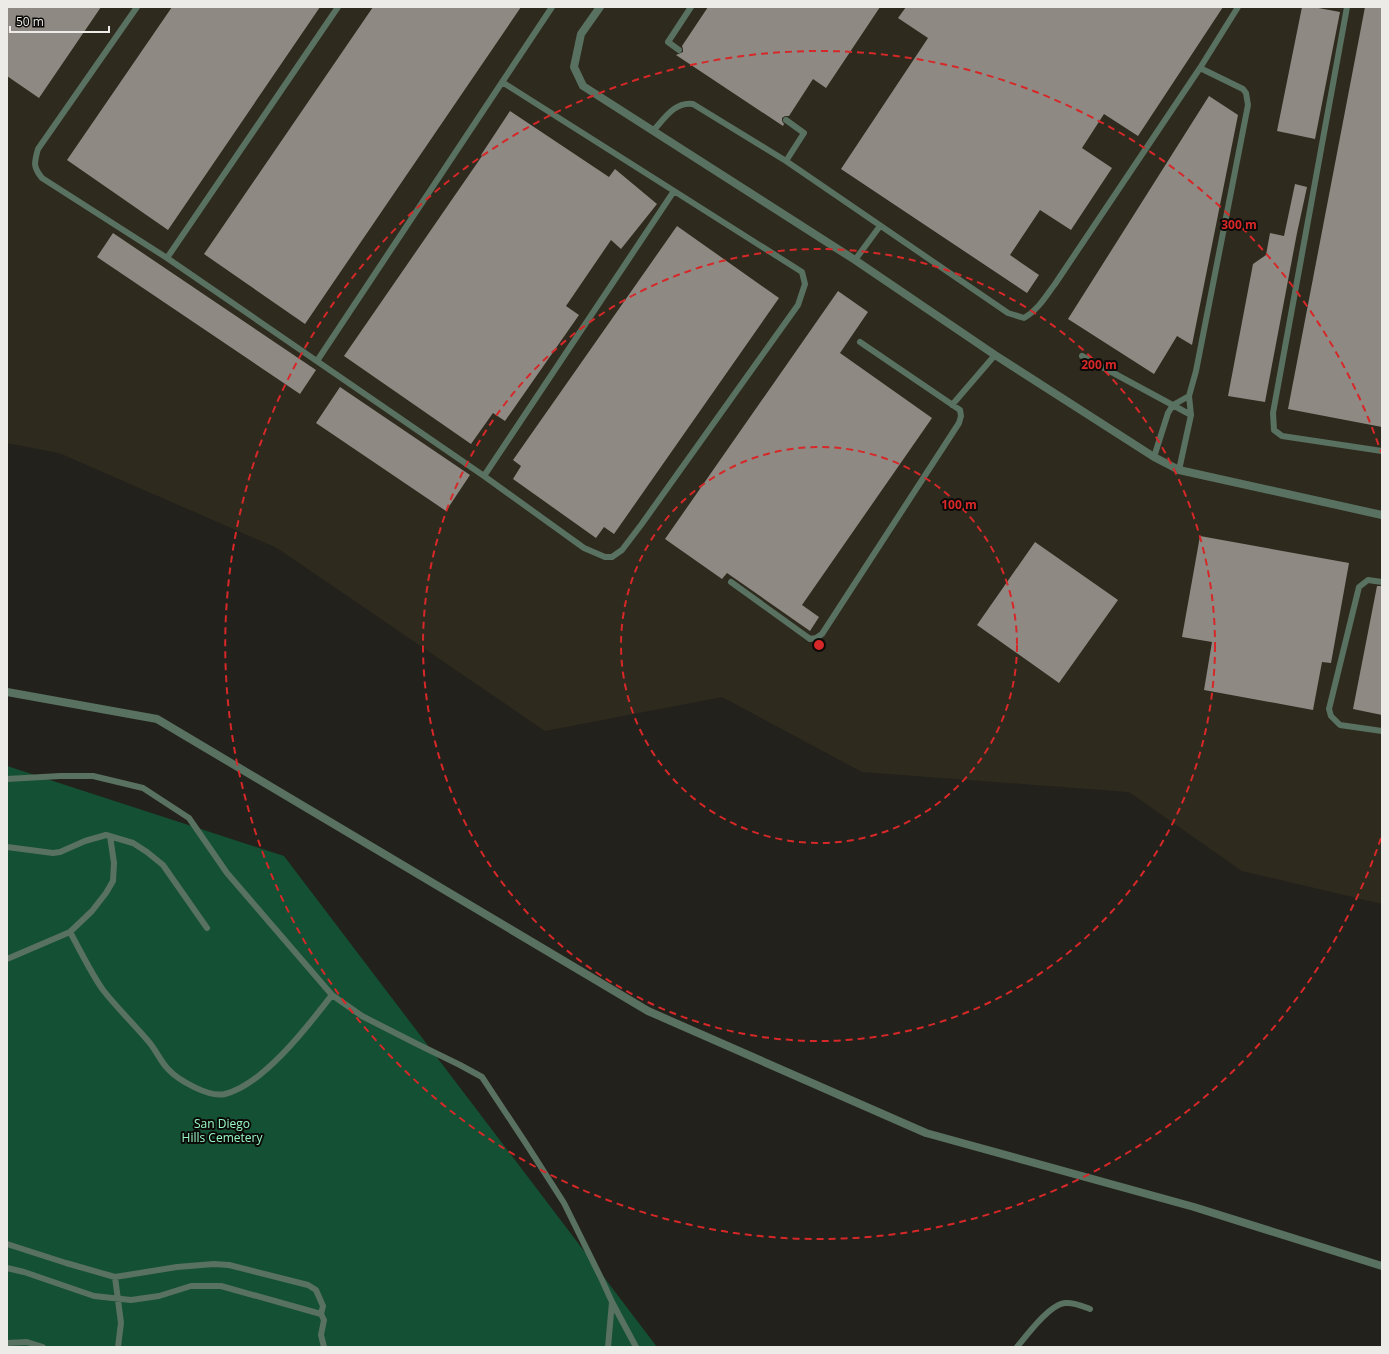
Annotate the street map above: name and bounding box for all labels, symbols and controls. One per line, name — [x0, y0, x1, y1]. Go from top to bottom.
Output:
scale bar — [10, 8, 109, 34]
text: 50 m — [16, 13, 44, 30]
text: 300 m — [1221, 216, 1257, 233]
text: 200 m — [1081, 356, 1117, 373]
text: 100 m — [941, 496, 977, 513]
centre of rings — [812, 638, 826, 652]
park label: San Diego Hills Cemetery — [182, 1115, 263, 1146]

